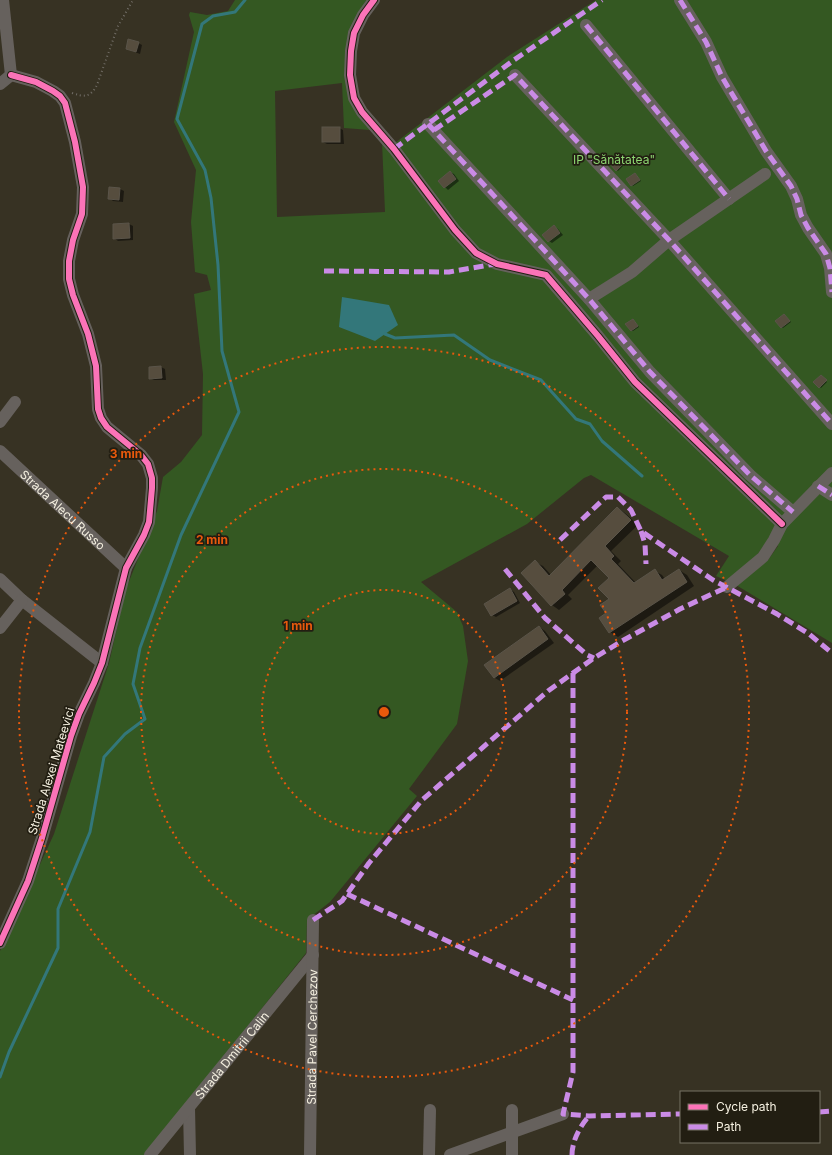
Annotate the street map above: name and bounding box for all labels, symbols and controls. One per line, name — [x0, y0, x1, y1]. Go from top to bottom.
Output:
park label: IP "Sănătatea" — [573, 152, 655, 167]
text: 3 min — [110, 446, 142, 461]
street label: Strada Alecu Russo — [17, 466, 109, 553]
text: 2 min — [196, 532, 228, 547]
text: 1 min — [283, 618, 313, 633]
street label: Strada Alexei Mateevici — [24, 705, 78, 836]
centre of rings — [377, 705, 391, 719]
street label: Strada Pavel Cerchezov — [303, 969, 320, 1105]
street label: Strada Dmitrii Calin — [191, 1008, 272, 1102]
legend — [680, 1091, 820, 1143]
text: Cycle path — [716, 1099, 777, 1114]
text: Path — [716, 1119, 741, 1134]

